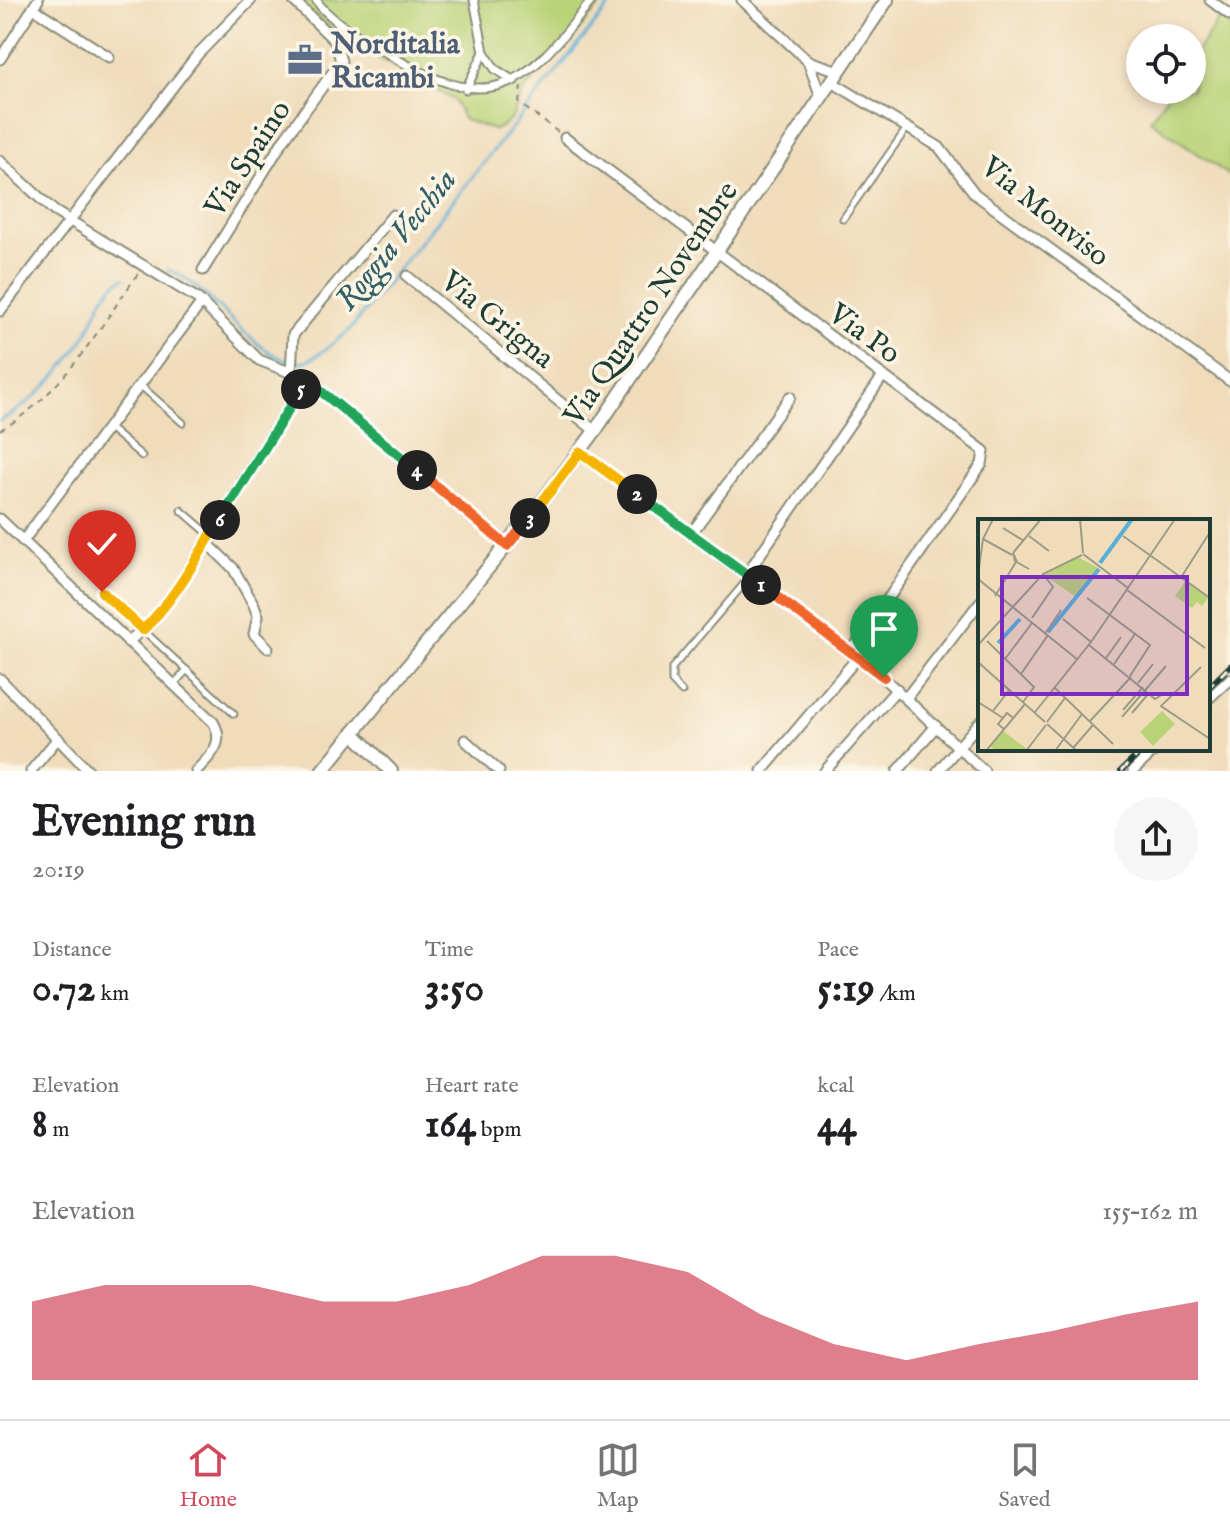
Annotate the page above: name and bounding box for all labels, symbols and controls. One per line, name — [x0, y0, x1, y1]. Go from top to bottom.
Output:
map controls — [1126, 24, 1206, 104]
button: locate — [1126, 24, 1206, 104]
place label: Norditalia Ricambi — [330, 26, 461, 98]
office icon: Norditalia Ricambi — [286, 41, 324, 79]
street label: Via Spaino — [196, 93, 301, 226]
street label: Via Monviso — [972, 148, 1117, 276]
water label: Roggia Vecchia — [327, 161, 467, 320]
street label: Via Quattro Novembre — [555, 175, 747, 434]
street label: Via Grigna — [431, 263, 561, 378]
street label: Via Po — [819, 295, 907, 374]
pin: 5 — [281, 369, 321, 409]
text: 5 — [297, 375, 305, 403]
pin: 4 — [397, 450, 437, 490]
text: 4 — [412, 456, 422, 484]
pin: 2 — [617, 474, 657, 514]
text: 2 — [632, 480, 642, 508]
pin: 3 — [510, 498, 550, 538]
pin: 6 — [200, 500, 240, 540]
text: 3 — [526, 504, 534, 532]
text: 6 — [215, 506, 225, 534]
pin — [68, 510, 136, 592]
inset map — [978, 519, 1210, 751]
icon: check — [80, 522, 124, 566]
pin: 1 — [741, 565, 781, 605]
text: 1 — [757, 571, 765, 599]
pin — [850, 595, 918, 677]
icon: arrive — [862, 607, 906, 651]
text: Evening run — [32, 795, 256, 851]
button: share — [1114, 797, 1198, 881]
text: 20:19 — [32, 853, 85, 886]
text: Distance — [32, 936, 112, 964]
text: Time — [425, 936, 474, 964]
text: Pace — [817, 936, 859, 964]
text: 0.72 — [32, 964, 96, 1015]
text: 3:50 — [425, 964, 484, 1015]
text: 5:19 — [817, 964, 875, 1015]
text: km — [96, 980, 129, 1008]
text: /km — [875, 980, 916, 1008]
text: Elevation — [32, 1072, 119, 1100]
text: Heart rate — [425, 1072, 519, 1100]
text: kcal — [817, 1072, 854, 1100]
text: 8 — [32, 1100, 48, 1151]
text: 164 — [425, 1100, 476, 1151]
text: 44 — [817, 1100, 857, 1151]
text: m — [48, 1116, 69, 1144]
text: bpm — [476, 1116, 521, 1144]
text: Elevation — [32, 1195, 135, 1228]
text: 155–162 m — [1102, 1195, 1198, 1228]
tab: Home — [179, 1438, 237, 1514]
tab: Map — [596, 1438, 640, 1514]
tab: Saved — [999, 1438, 1051, 1514]

